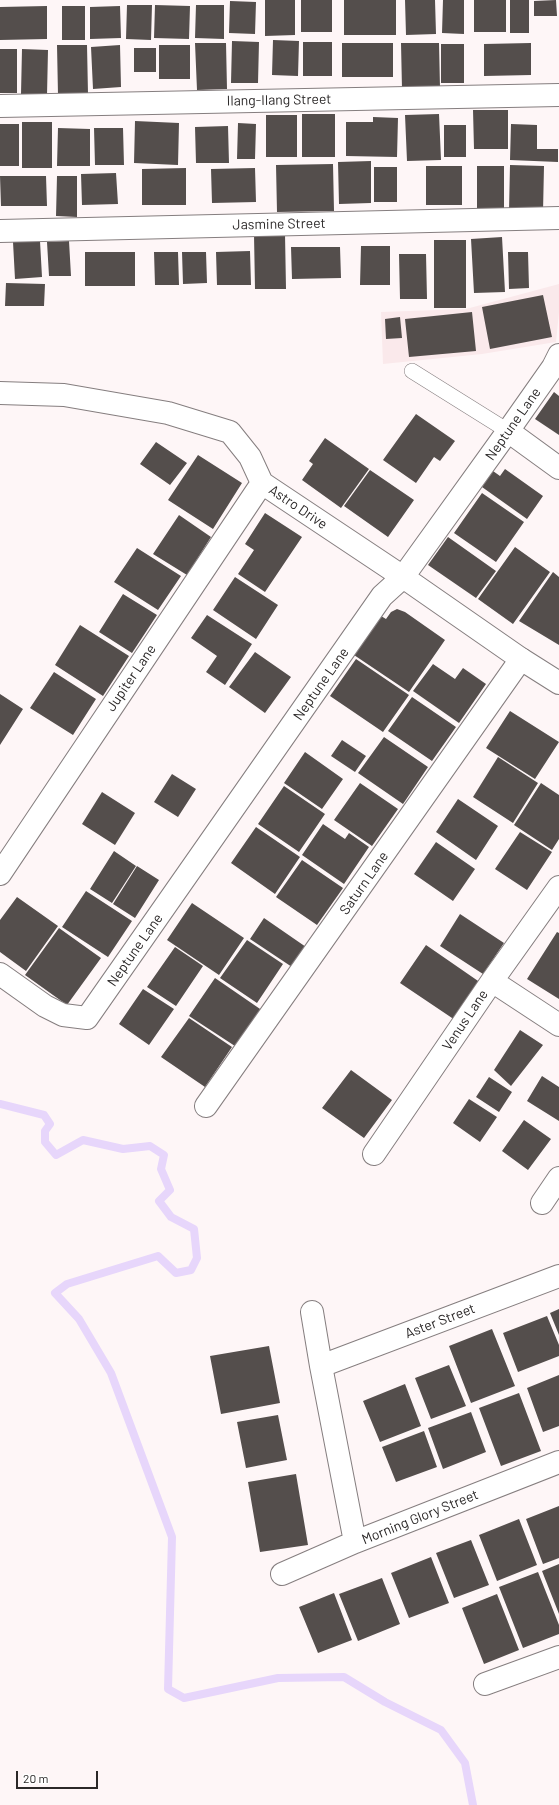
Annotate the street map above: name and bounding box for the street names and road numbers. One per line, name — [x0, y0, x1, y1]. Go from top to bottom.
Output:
street label: Ilang-Ilang Street — [227, 91, 331, 109]
street label: Jasmine Street — [232, 215, 326, 233]
street label: Neptune Lane — [482, 384, 544, 464]
street label: Astro Drive — [266, 481, 330, 533]
street label: Jupiter Lane — [102, 641, 160, 715]
street label: Neptune Lane — [290, 644, 352, 724]
street label: Saturn Lane — [336, 848, 392, 918]
street label: Neptune Lane — [104, 910, 166, 990]
street label: Venus Lane — [439, 986, 491, 1054]
street label: Aster Street — [403, 1300, 477, 1342]
street label: Morning Glory Street — [359, 1486, 481, 1548]

